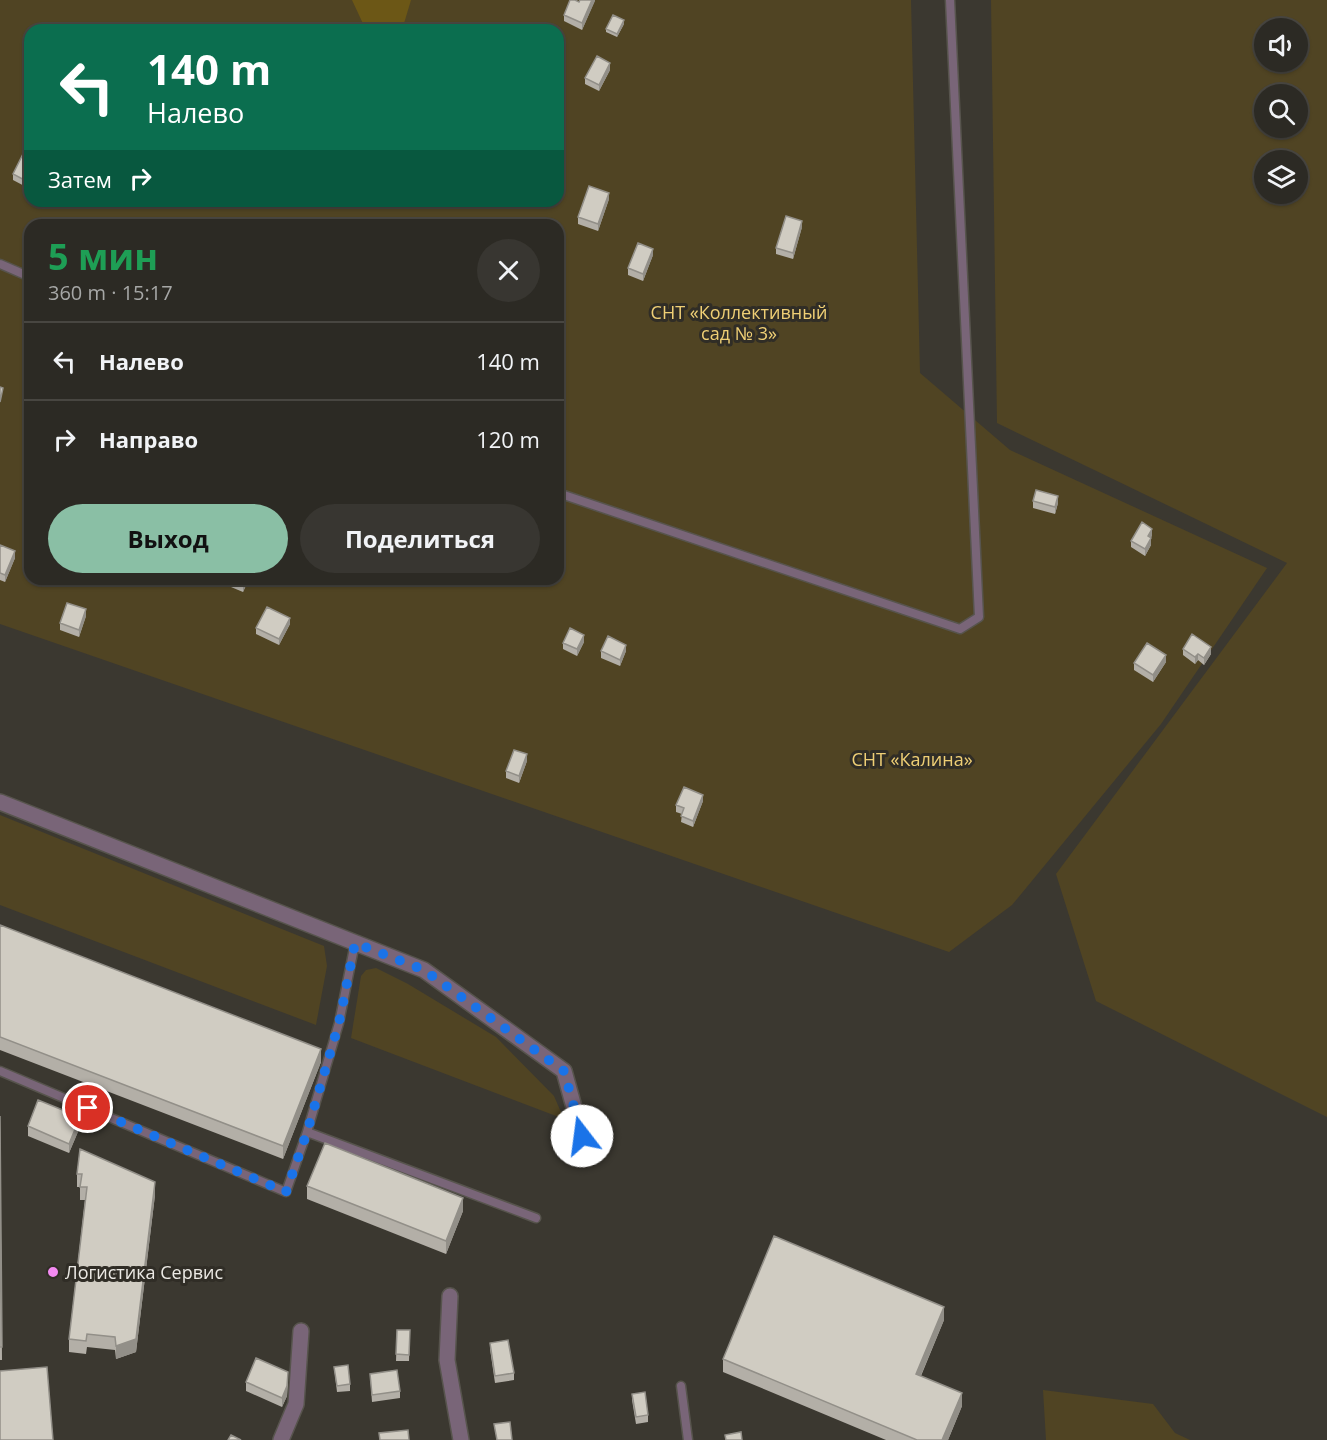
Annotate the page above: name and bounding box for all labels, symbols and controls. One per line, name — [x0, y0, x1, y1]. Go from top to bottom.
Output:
map controls — [1254, 18, 1308, 204]
button: sound — [1254, 18, 1308, 72]
text: 140 m — [147, 40, 271, 97]
icon: left — [48, 48, 126, 126]
button: search — [1254, 84, 1308, 138]
text: Налево — [147, 94, 244, 131]
button: layers — [1254, 150, 1308, 204]
icon: right — [124, 162, 157, 195]
text: Затем — [48, 164, 112, 194]
text: 5 мин — [48, 232, 158, 281]
button: close — [477, 239, 540, 302]
text: 360 m · 15:17 — [48, 279, 173, 306]
park label: СНТ «Коллективный сад № 3» — [651, 300, 827, 345]
icon: left — [48, 345, 81, 378]
text: Налево — [99, 346, 184, 376]
text: 140 m — [476, 346, 540, 376]
icon: right — [48, 423, 81, 456]
text: Направо — [99, 424, 198, 454]
text: 120 m — [476, 424, 540, 454]
button: Выход — [48, 504, 288, 573]
button: Поделиться — [300, 504, 540, 573]
park label: СНТ «Калина» — [851, 747, 973, 771]
pin — [62, 1082, 113, 1133]
icon: arrive — [71, 1091, 104, 1124]
position arrow — [550, 1104, 614, 1168]
place label: Логистика Сервис — [65, 1260, 223, 1284]
marker: Логистика Сервис — [46, 1265, 60, 1279]

